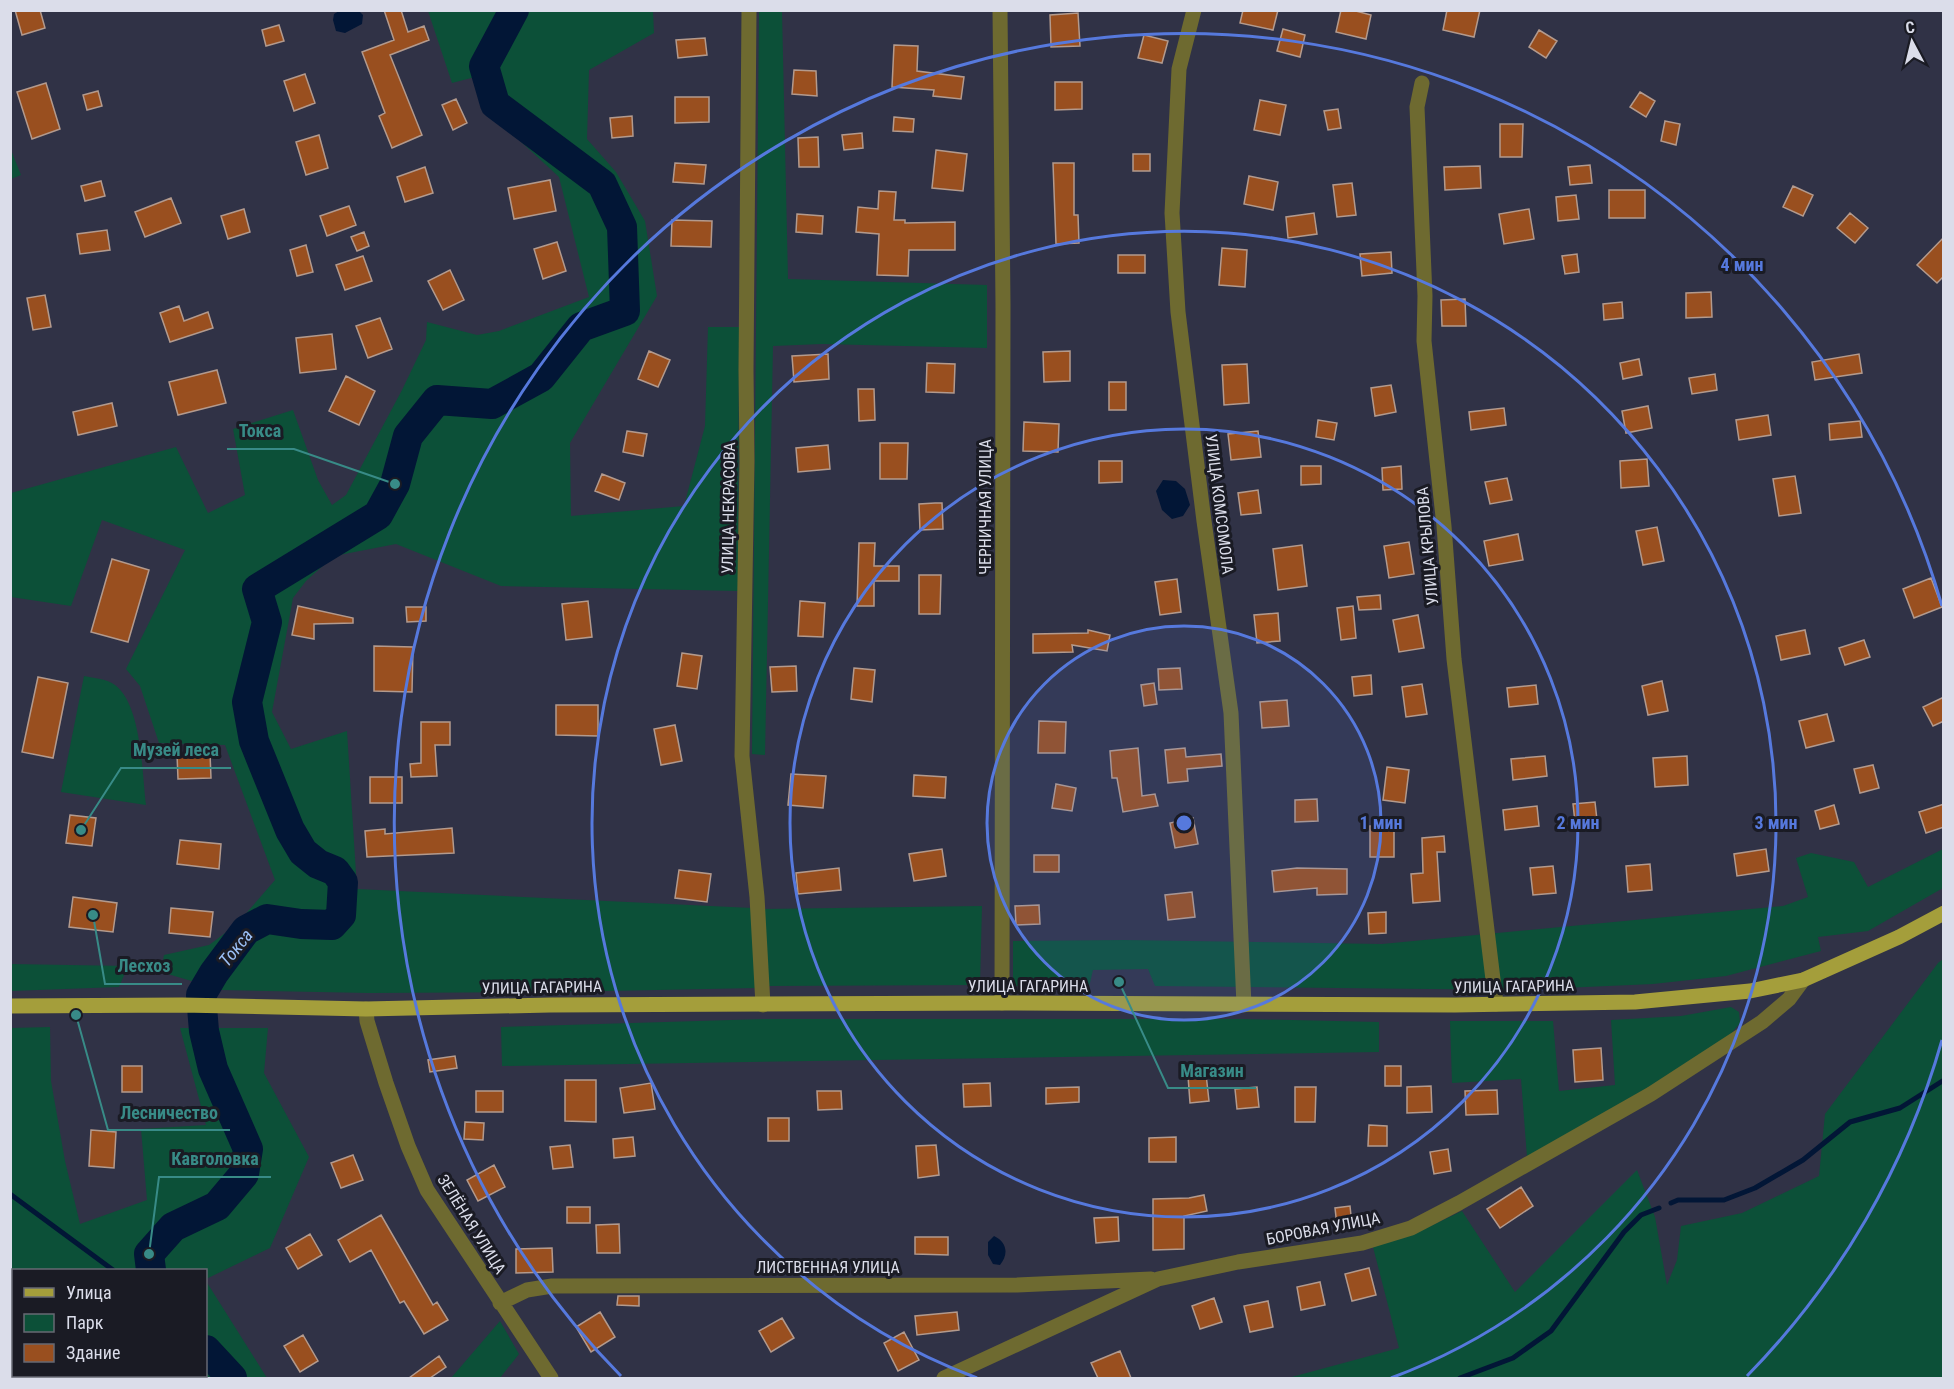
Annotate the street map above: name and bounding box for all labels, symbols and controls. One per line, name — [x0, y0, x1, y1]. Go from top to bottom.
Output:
north arrow — [1882, 12, 1942, 72]
text: С — [1905, 18, 1916, 38]
text: 4 мин — [1720, 254, 1764, 275]
callout: Токса — [227, 413, 294, 449]
text: Токса — [239, 420, 281, 441]
street label: УЛИЦА КОМСОМОЛА — [1201, 433, 1238, 575]
street label: ЧЕРНИЧНАЯ УЛИЦА — [976, 439, 995, 575]
street label: УЛИЦА НЕКРАСОВА — [718, 442, 739, 574]
street label: УЛИЦА КРЫЛОВА — [1413, 486, 1442, 606]
callout: Музей леса — [121, 732, 231, 768]
text: Музей леса — [133, 739, 219, 760]
text: 1 мин — [1359, 812, 1403, 833]
text: 2 мин — [1556, 812, 1600, 833]
text: 3 мин — [1754, 812, 1798, 833]
centre of rings — [1174, 813, 1194, 833]
water label: Токса — [214, 925, 257, 970]
callout: Лесхоз — [105, 948, 182, 984]
text: Лесхоз — [118, 955, 170, 976]
street label: УЛИЦА ГАГАРИНА — [1454, 976, 1574, 997]
street label: УЛИЦА ГАГАРИНА — [482, 977, 602, 998]
street label: УЛИЦА ГАГАРИНА — [968, 977, 1088, 996]
callout: Магазин — [1168, 1052, 1256, 1088]
text: Магазин — [1180, 1060, 1244, 1081]
callout: Лесничество — [108, 1094, 230, 1130]
text: Лесничество — [120, 1102, 218, 1123]
callout: Кавголовка — [159, 1141, 271, 1177]
text: Кавголовка — [171, 1148, 259, 1169]
street label: ЗЕЛЁНАЯ УЛИЦА — [433, 1171, 510, 1278]
street label: БОРОВАЯ УЛИЦА — [1265, 1208, 1381, 1249]
street label: ЛИСТВЕННАЯ УЛИЦА — [756, 1258, 900, 1277]
legend — [12, 1269, 207, 1377]
text: Улица — [66, 1282, 112, 1303]
text: Парк — [66, 1312, 104, 1333]
text: Здание — [66, 1342, 120, 1363]

